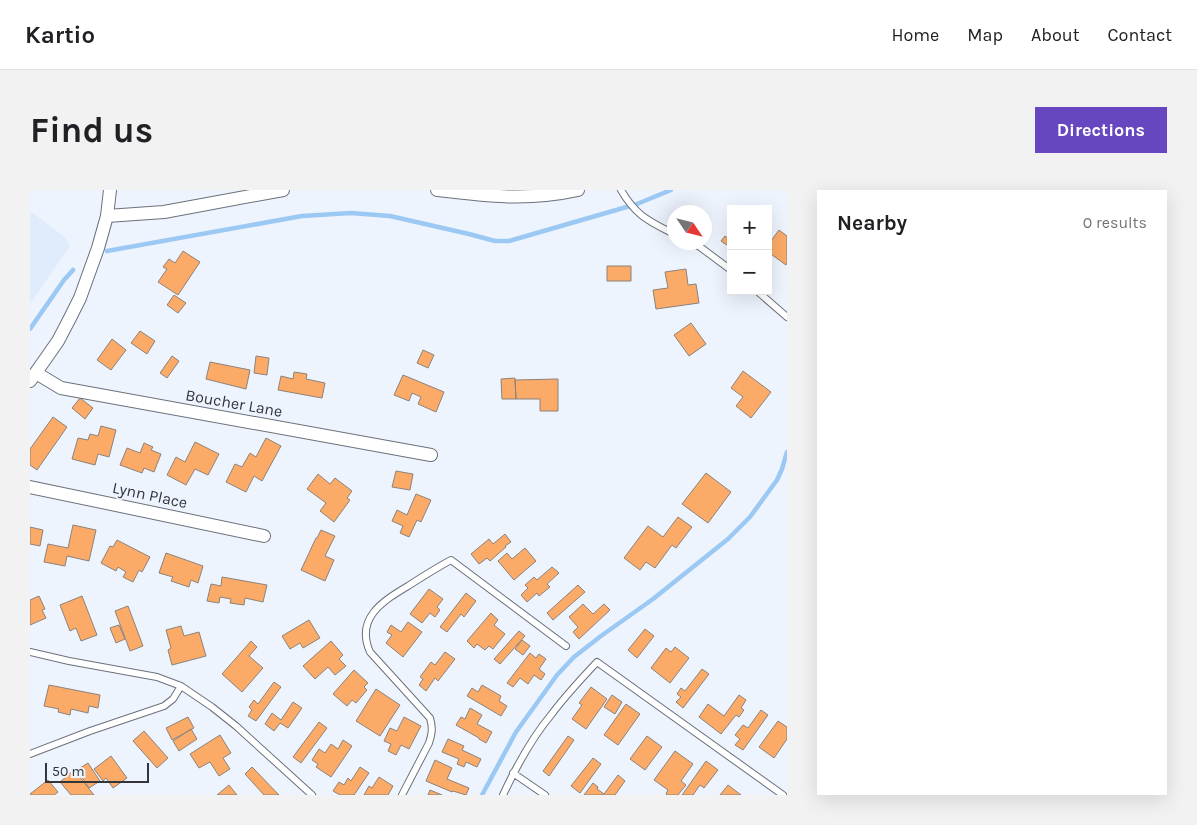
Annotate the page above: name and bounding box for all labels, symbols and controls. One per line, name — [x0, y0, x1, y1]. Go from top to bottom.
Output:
text: Kartio — [25, 21, 95, 49]
text: Home — [891, 24, 939, 46]
text: Map — [967, 24, 1003, 46]
text: About — [1031, 24, 1080, 46]
text: Contact — [1108, 24, 1172, 46]
button: Directions — [1035, 107, 1167, 153]
text: Find us — [30, 110, 153, 151]
north arrow — [667, 205, 712, 250]
map controls — [727, 205, 772, 295]
button: + — [727, 205, 772, 250]
text: Nearby — [837, 211, 907, 235]
text: 0 results — [1083, 213, 1147, 232]
button: − — [727, 250, 772, 295]
street label: Boucher Lane — [184, 385, 284, 421]
street label: Lynn Place — [111, 478, 189, 512]
scale bar — [45, 760, 149, 783]
text: 50 m — [52, 763, 85, 780]

